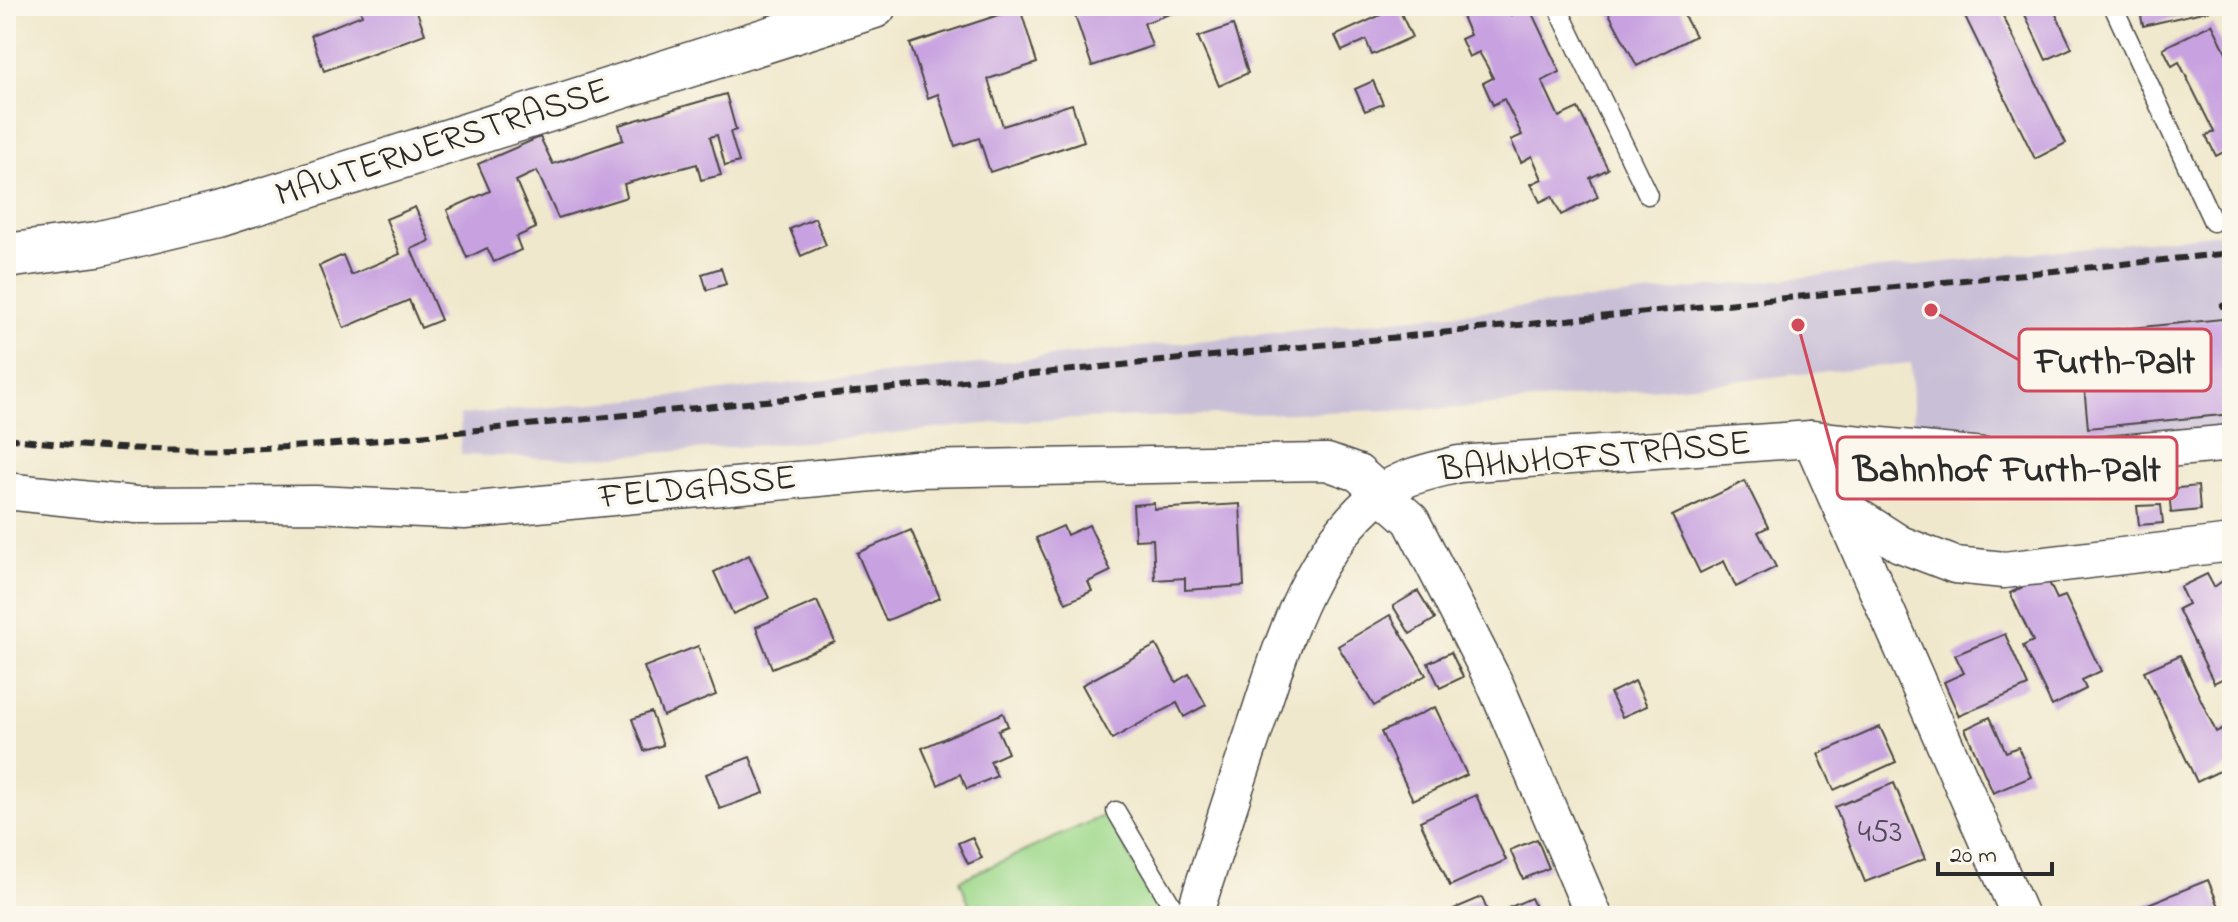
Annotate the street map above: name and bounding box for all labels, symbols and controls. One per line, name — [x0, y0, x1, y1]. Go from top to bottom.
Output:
street label: MAUTERNERSTRASSE — [269, 65, 617, 223]
callout: Furth-Palt — [2019, 329, 2211, 391]
text: Furth-Palt — [2033, 336, 2195, 392]
street label: BAHNHOFSTRASSE — [1436, 418, 1753, 498]
callout: Bahnhof Furth-Palt — [1837, 437, 2177, 499]
text: Bahnhof Furth-Palt — [1851, 444, 2161, 500]
street label: FELDGASSE — [596, 452, 799, 526]
house number: 453 — [1858, 810, 1902, 857]
scale bar — [1938, 826, 2052, 876]
text: 20 m — [1950, 839, 1997, 874]

